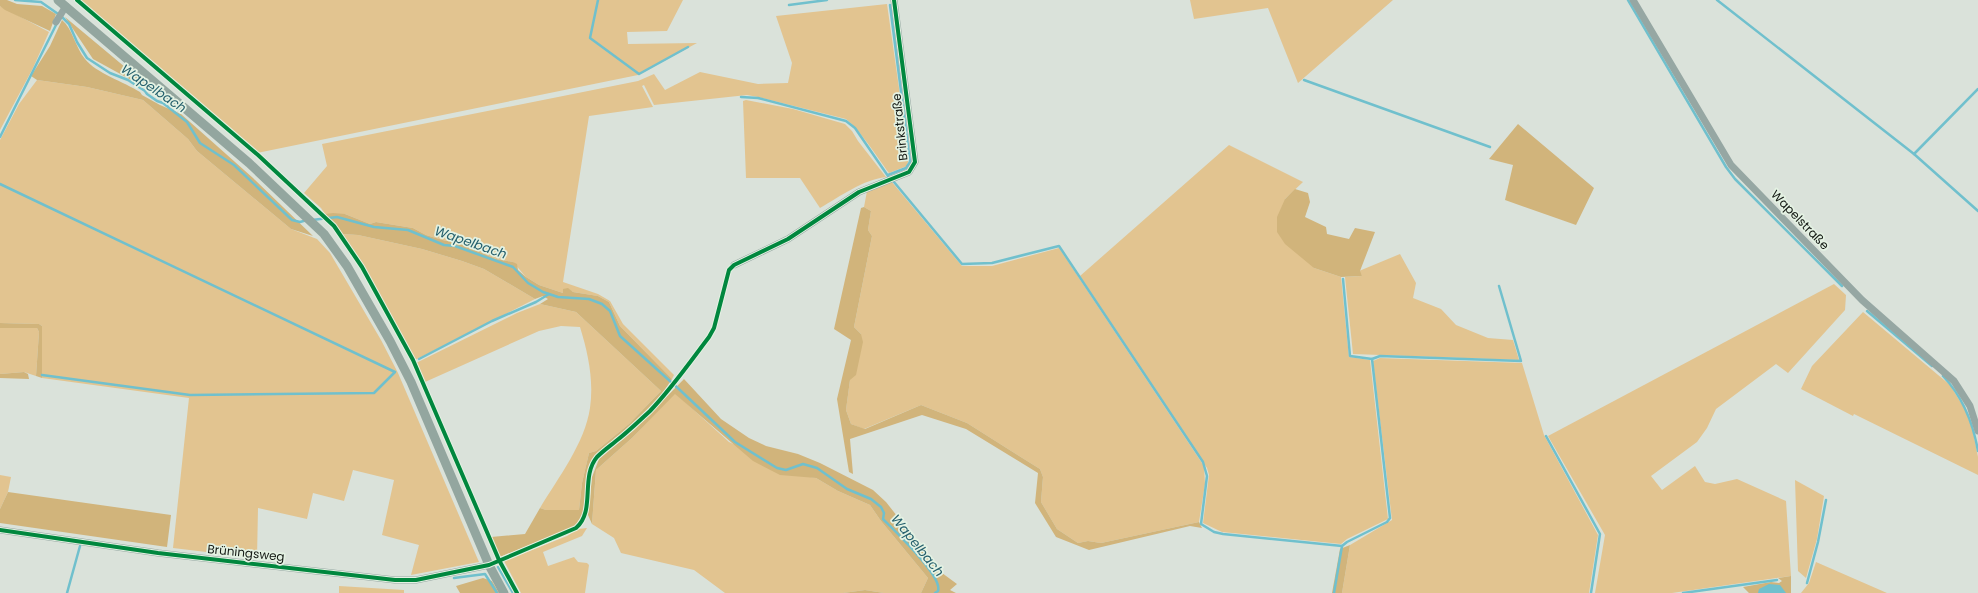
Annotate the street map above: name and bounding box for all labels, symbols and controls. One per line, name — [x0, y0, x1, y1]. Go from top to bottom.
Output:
water label: Wapelbach — [117, 59, 190, 117]
street label: Brinkstraße — [888, 93, 911, 161]
street label: Wapelstraße — [1767, 186, 1833, 253]
water label: Wapelbach — [432, 221, 510, 264]
water label: Wapelbach — [887, 510, 949, 581]
street label: Brüningsweg — [207, 540, 286, 565]

